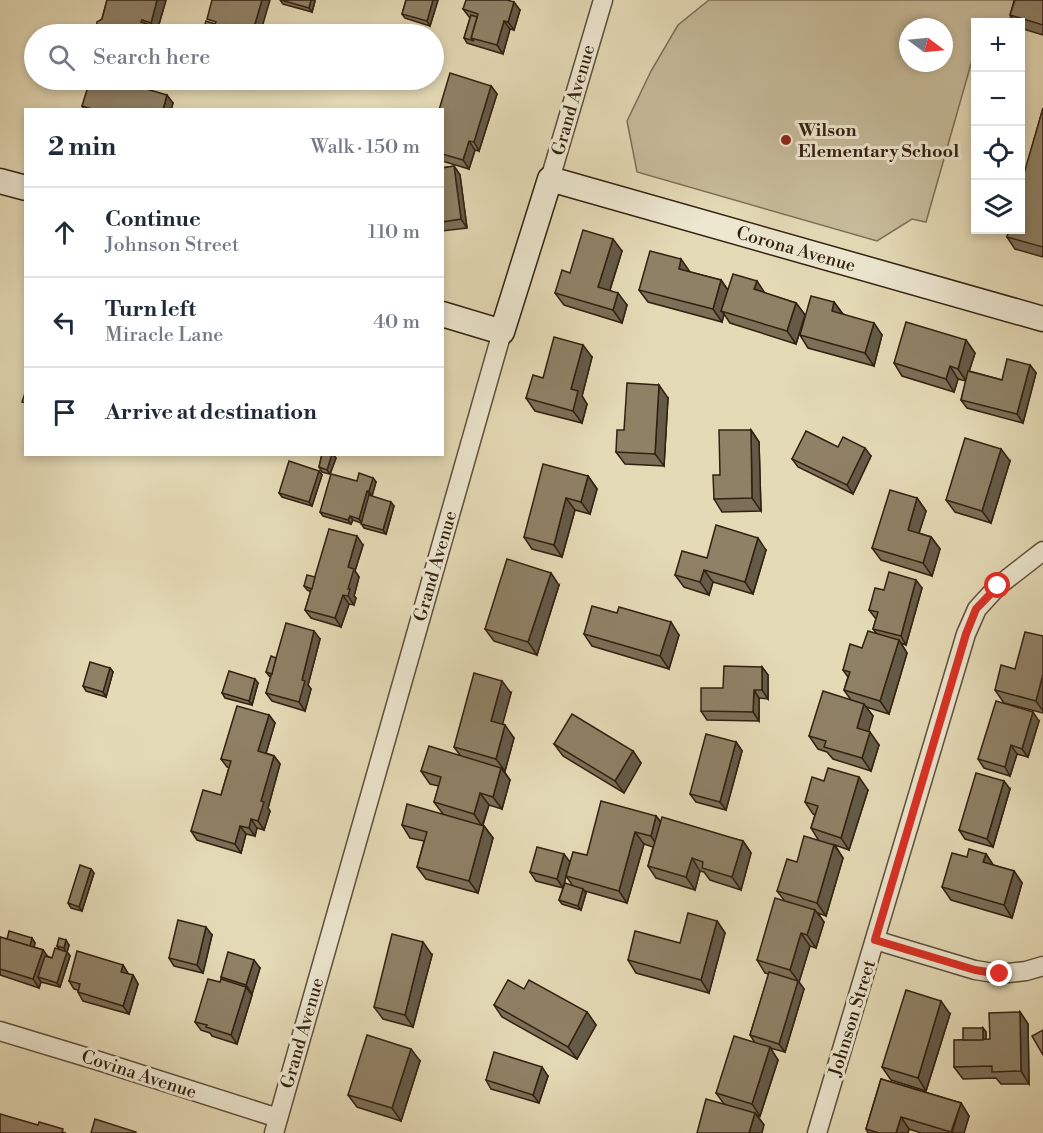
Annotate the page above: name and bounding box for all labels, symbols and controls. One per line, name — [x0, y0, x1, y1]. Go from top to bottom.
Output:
north arrow — [899, 18, 953, 72]
map controls — [971, 18, 1025, 234]
button: + — [971, 18, 1025, 72]
search box — [24, 24, 444, 90]
icon: search — [45, 41, 78, 74]
street label: Grand Avenue — [547, 42, 600, 158]
text: Search here — [93, 44, 210, 71]
button: − — [971, 72, 1025, 126]
place label: Wilson Elementary School — [797, 119, 959, 163]
button: locate — [971, 126, 1025, 180]
text: 2 min — [48, 131, 116, 163]
marker: Wilson Elementary School — [779, 133, 793, 147]
text: Walk · 150 m — [311, 135, 420, 160]
button: layers — [971, 180, 1025, 234]
text: Continue — [105, 206, 201, 233]
icon: ahead — [48, 216, 81, 249]
text: 110 m — [368, 220, 420, 245]
street label: Corona Avenue — [734, 221, 858, 277]
text: Johnson Street — [105, 233, 239, 258]
text: Turn left — [105, 296, 196, 323]
icon: left — [48, 306, 81, 339]
text: 40 m — [373, 310, 420, 335]
text: Miracle Lane — [105, 323, 223, 348]
icon: arrive — [48, 396, 81, 429]
text: Arrive at destination — [105, 399, 317, 426]
street label: Grand Avenue — [409, 508, 462, 624]
route start — [984, 572, 1010, 598]
street label: Johnson Street — [824, 957, 881, 1080]
route end — [986, 960, 1012, 986]
street label: Grand Avenue — [276, 975, 329, 1091]
street label: Covina Avenue — [78, 1045, 199, 1104]

